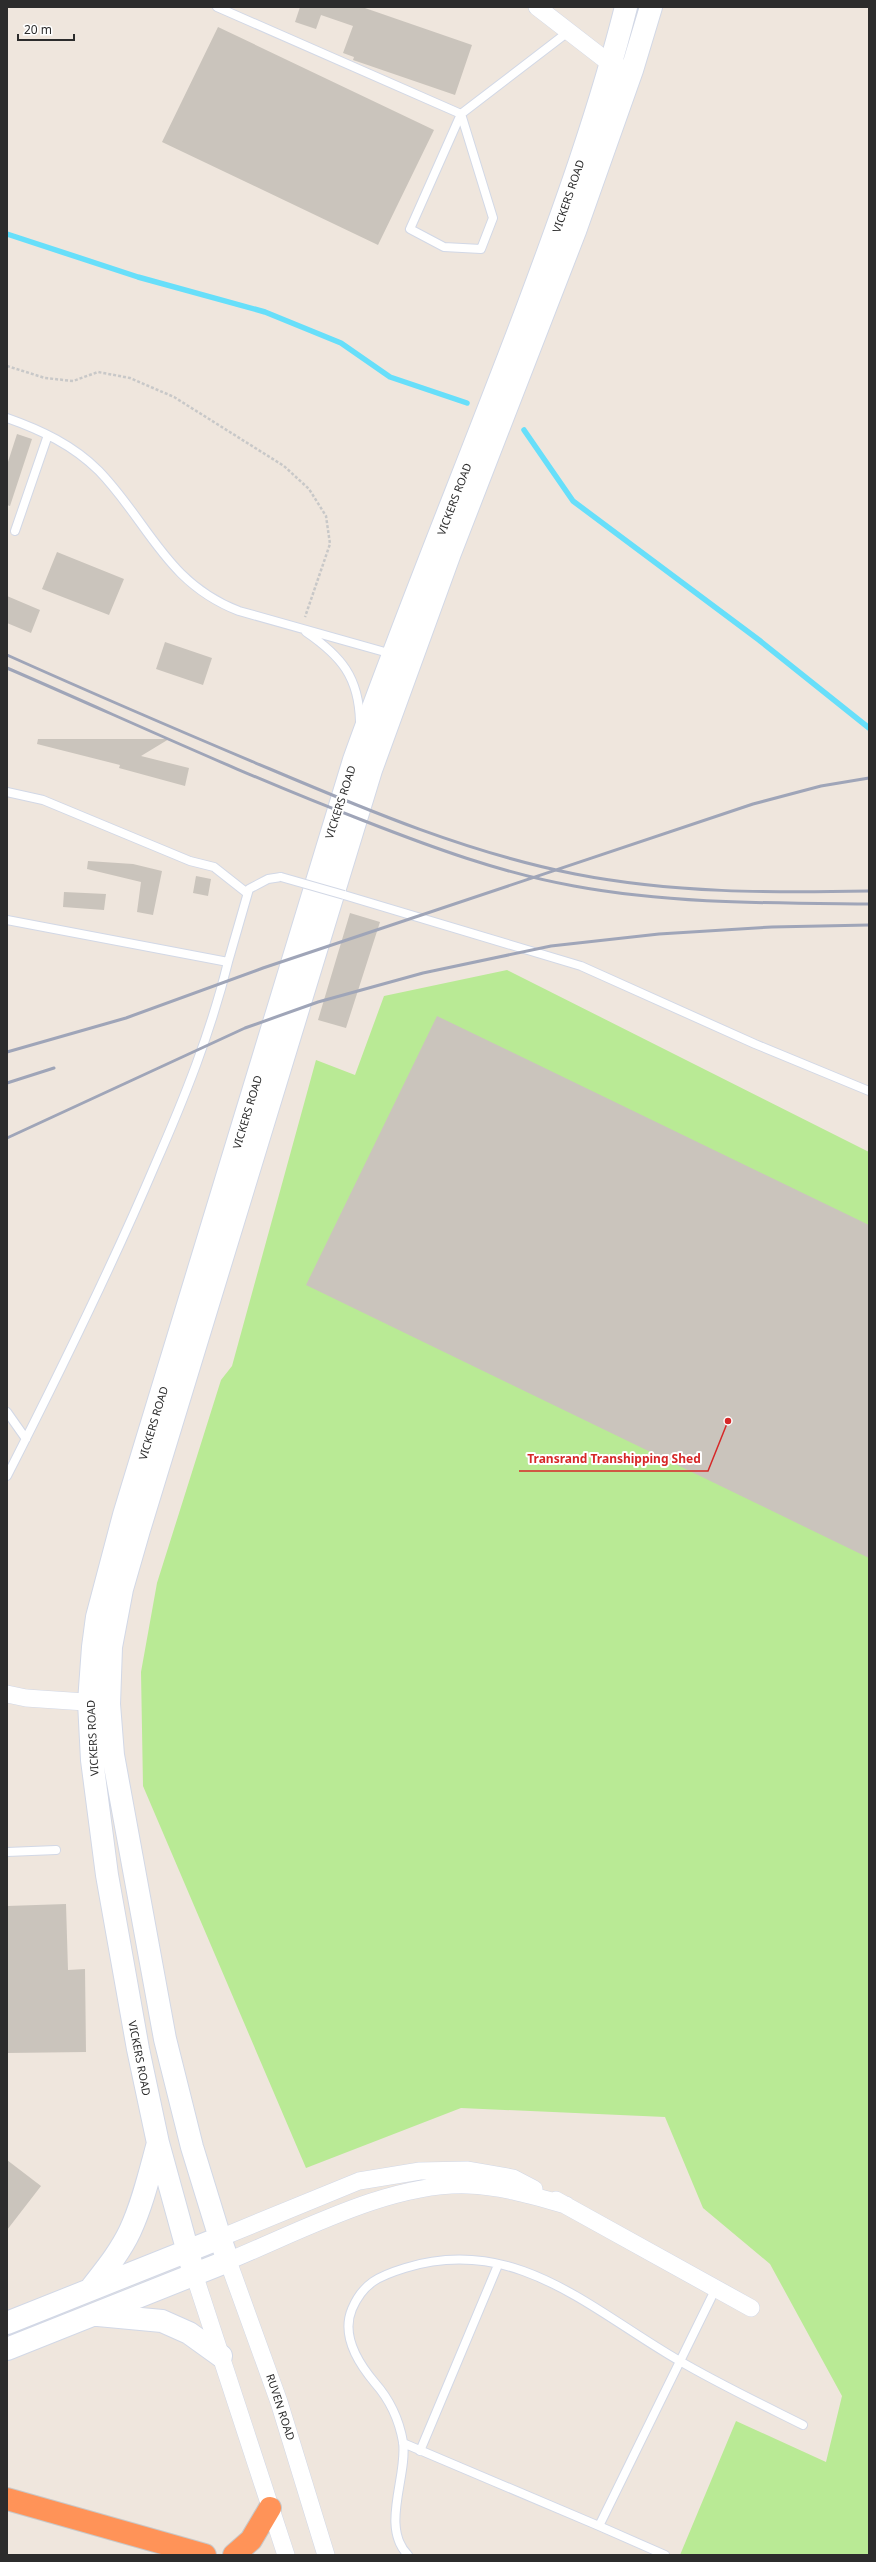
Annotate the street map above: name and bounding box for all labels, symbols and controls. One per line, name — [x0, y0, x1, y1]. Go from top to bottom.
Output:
scale bar — [18, 16, 74, 42]
text: 20 m — [24, 21, 52, 38]
street label: VICKERS ROAD — [549, 158, 587, 234]
street label: VICKERS ROAD — [433, 461, 475, 537]
street label: VICKERS ROAD — [321, 763, 359, 841]
street label: VICKERS ROAD — [229, 1073, 265, 1151]
street label: VICKERS ROAD — [135, 1384, 171, 1462]
callout: Transrand Transhipping Shed — [519, 1447, 708, 1471]
text: Transrand Transhipping Shed — [527, 1450, 701, 1467]
street label: VICKERS ROAD — [83, 1700, 101, 1776]
street label: VICKERS ROAD — [125, 2019, 155, 2097]
street label: RUVEN ROAD — [263, 2372, 299, 2442]

